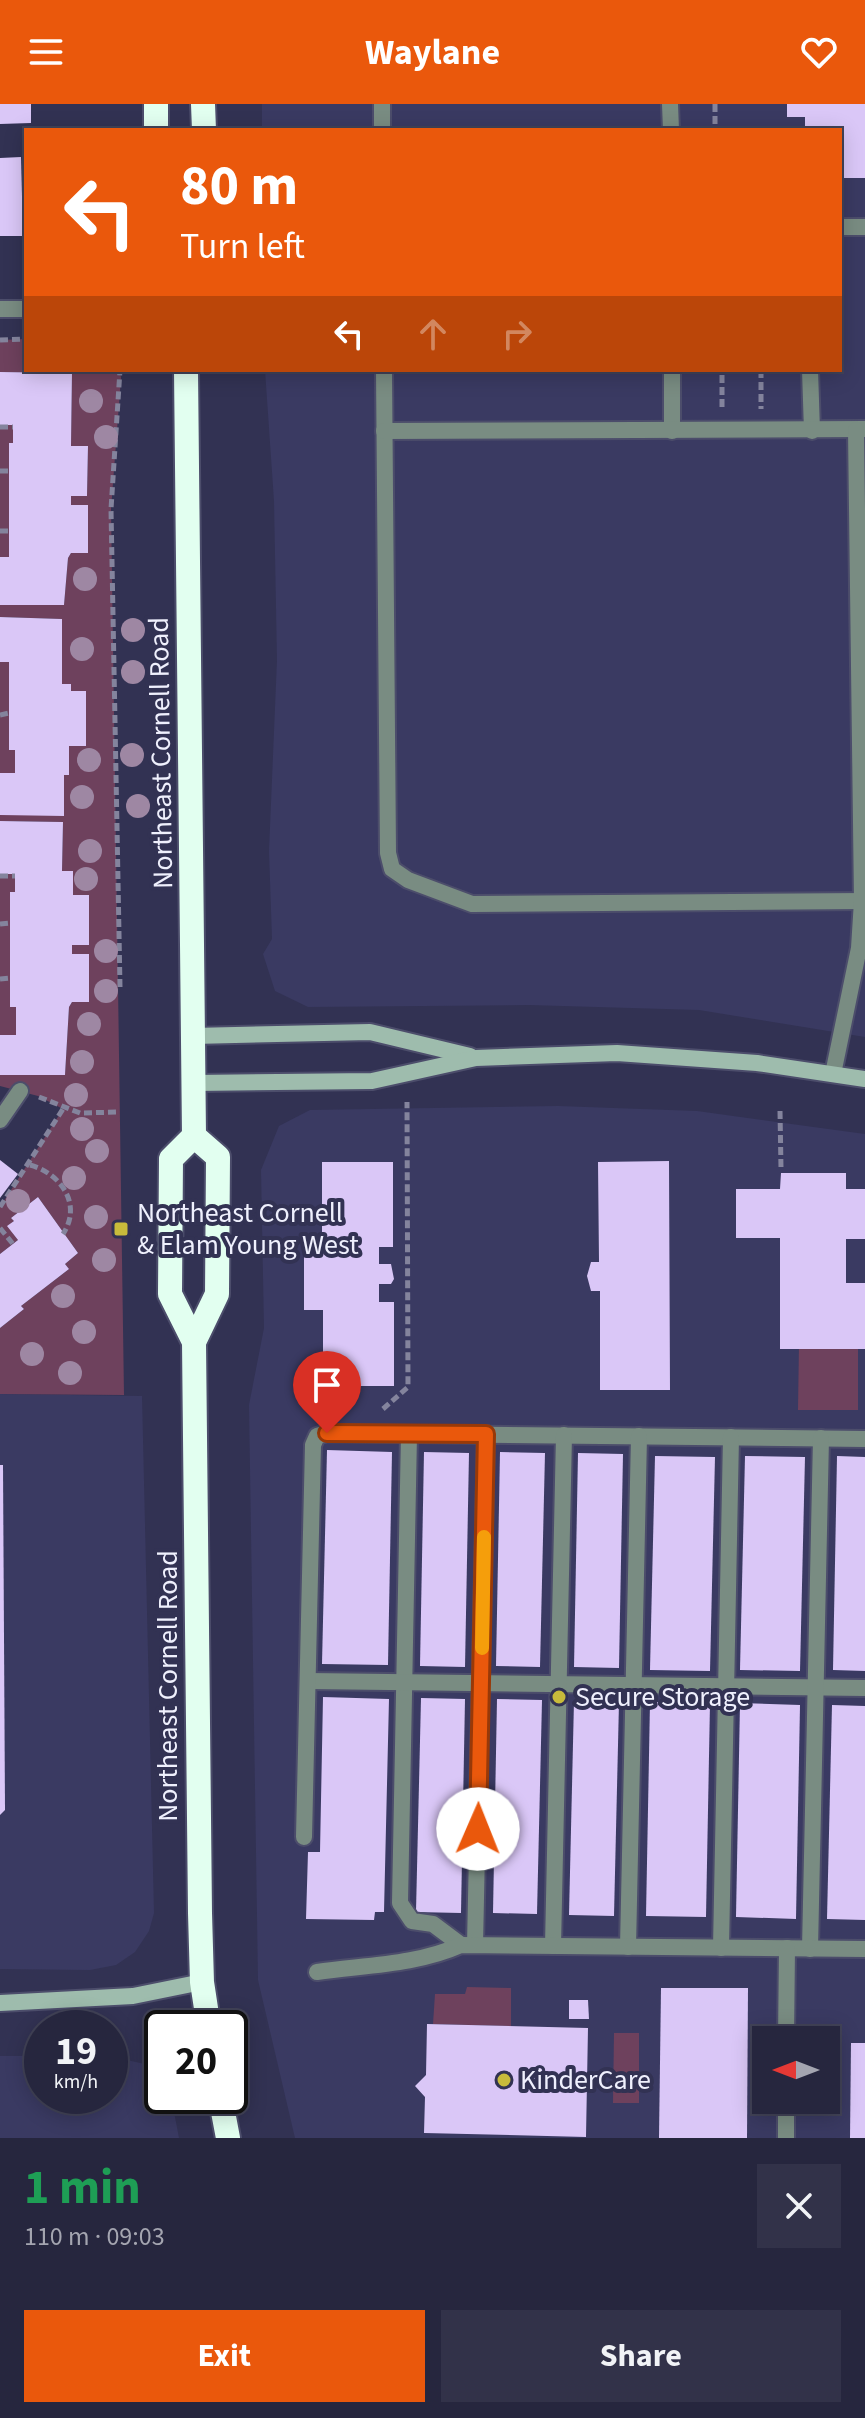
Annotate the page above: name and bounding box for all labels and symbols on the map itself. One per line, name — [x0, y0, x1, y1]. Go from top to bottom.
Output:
street label: Northeast Cornell Road — [139, 617, 183, 889]
place label: Northeast Cornell & Elam Young West — [137, 1193, 359, 1265]
marker: Northeast Cornell & Elam Young West — [112, 1220, 130, 1238]
pin — [293, 1351, 361, 1433]
street label: Northeast Cornell Road — [148, 1550, 188, 1822]
place label: Secure Storage — [575, 1677, 750, 1717]
marker: Secure Storage — [550, 1688, 568, 1706]
position arrow — [436, 1787, 520, 1871]
speed limit sign: 20 — [144, 2010, 248, 2114]
north arrow — [752, 2026, 840, 2114]
place label: KinderCare — [520, 2060, 651, 2100]
marker: KinderCare — [495, 2071, 513, 2089]

